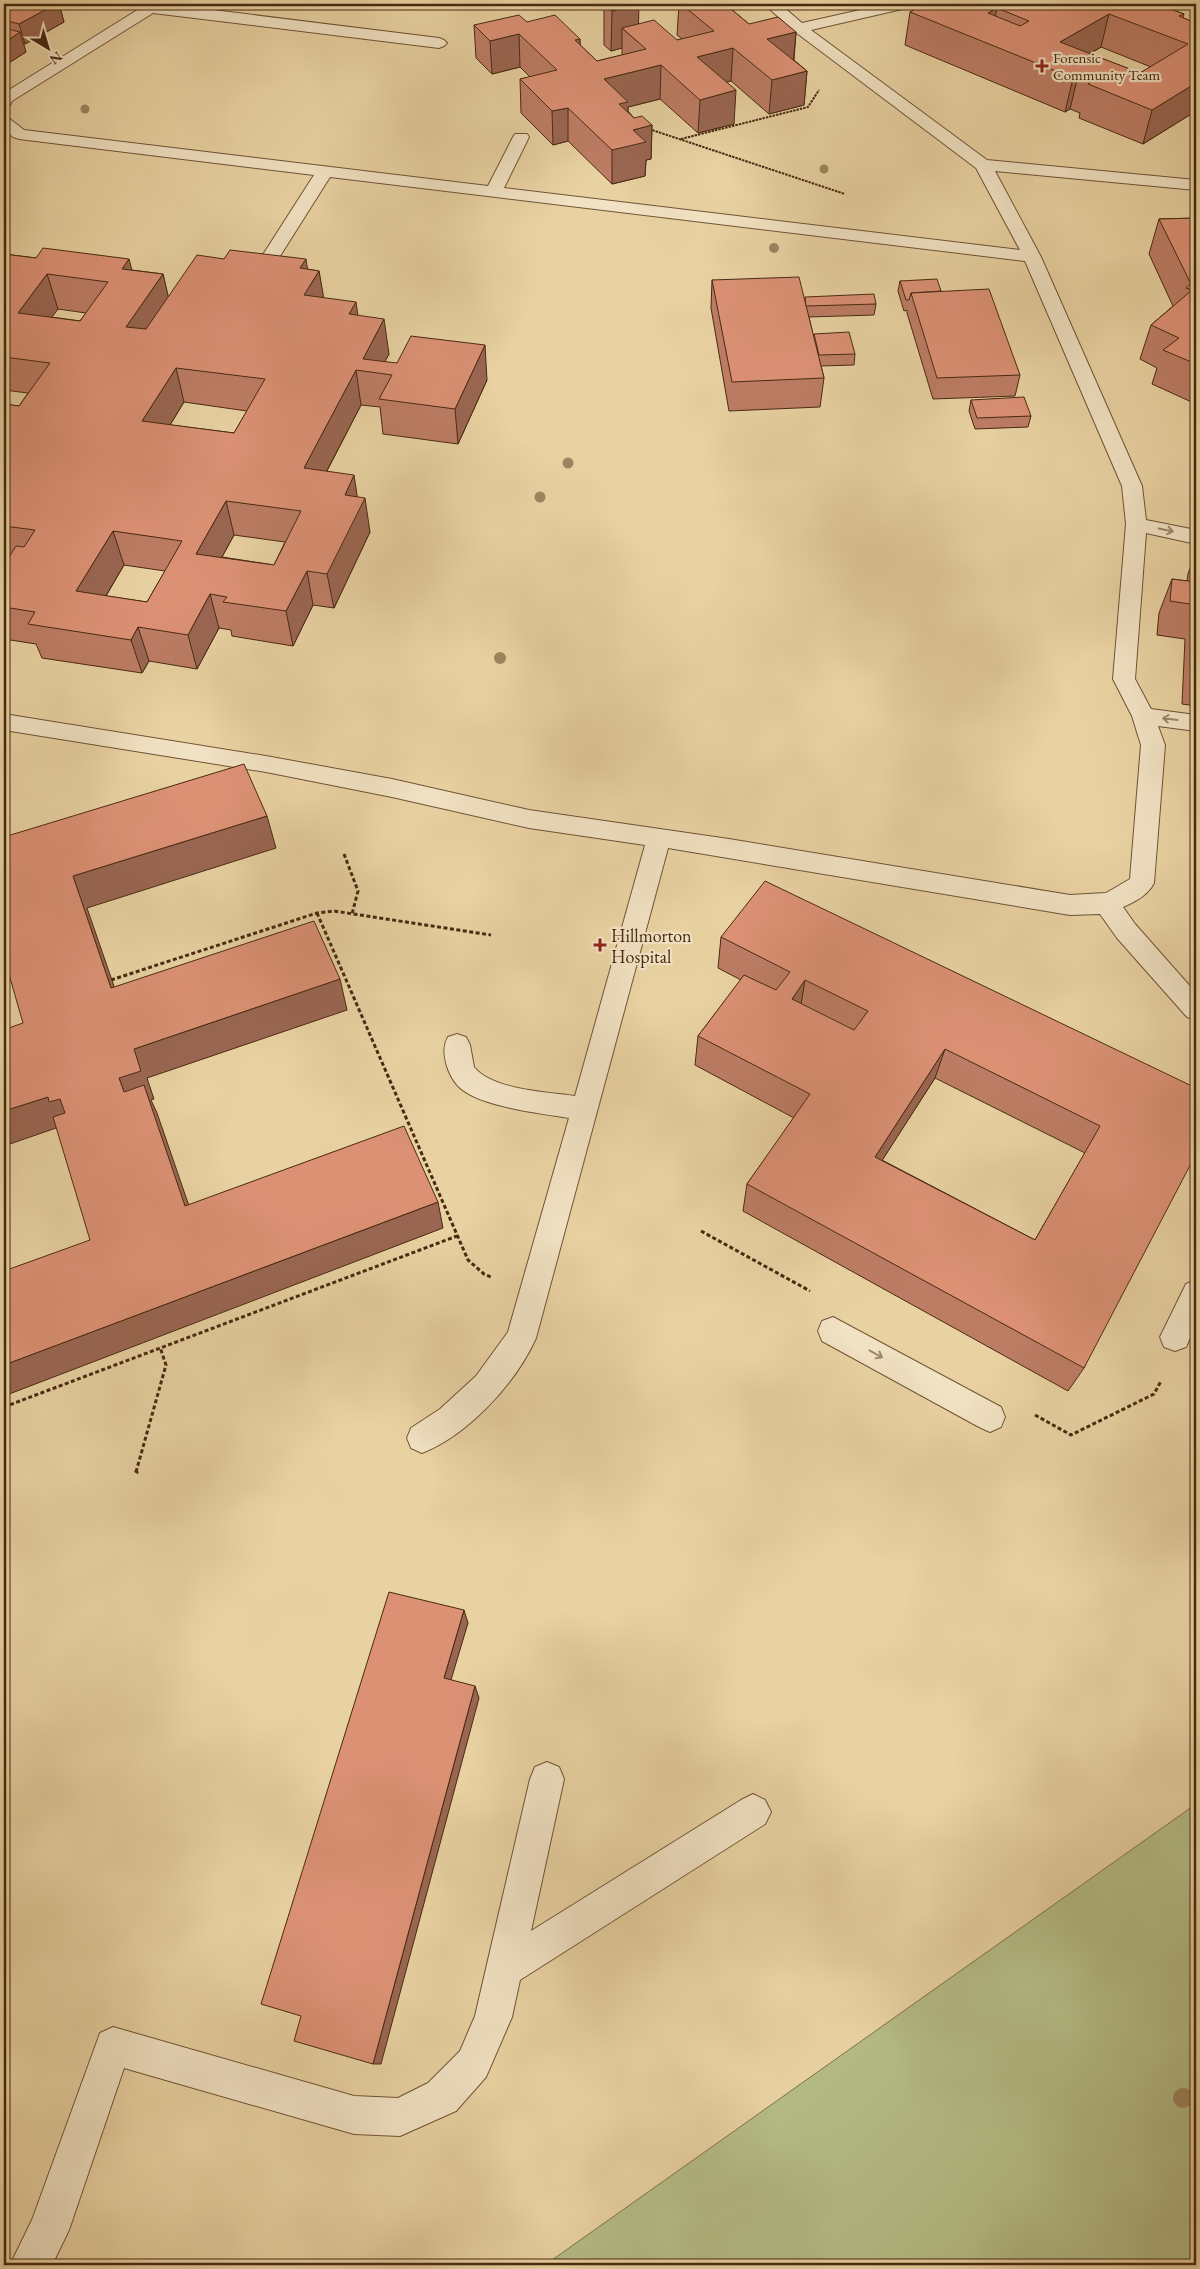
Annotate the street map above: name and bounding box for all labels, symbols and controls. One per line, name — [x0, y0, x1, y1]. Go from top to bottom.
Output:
north arrow — [22, 22, 72, 72]
text: N — [45, 48, 66, 69]
place label: Forensic Community Team — [1053, 48, 1161, 84]
marker: Forensic Community Team — [1035, 59, 1049, 73]
one-way arrow — [1158, 526, 1174, 536]
one-way arrow — [1162, 714, 1178, 724]
place label: Hillmorton Hospital — [611, 924, 692, 968]
marker: Hillmorton Hospital — [593, 938, 607, 952]
one-way arrow — [868, 1350, 882, 1360]

